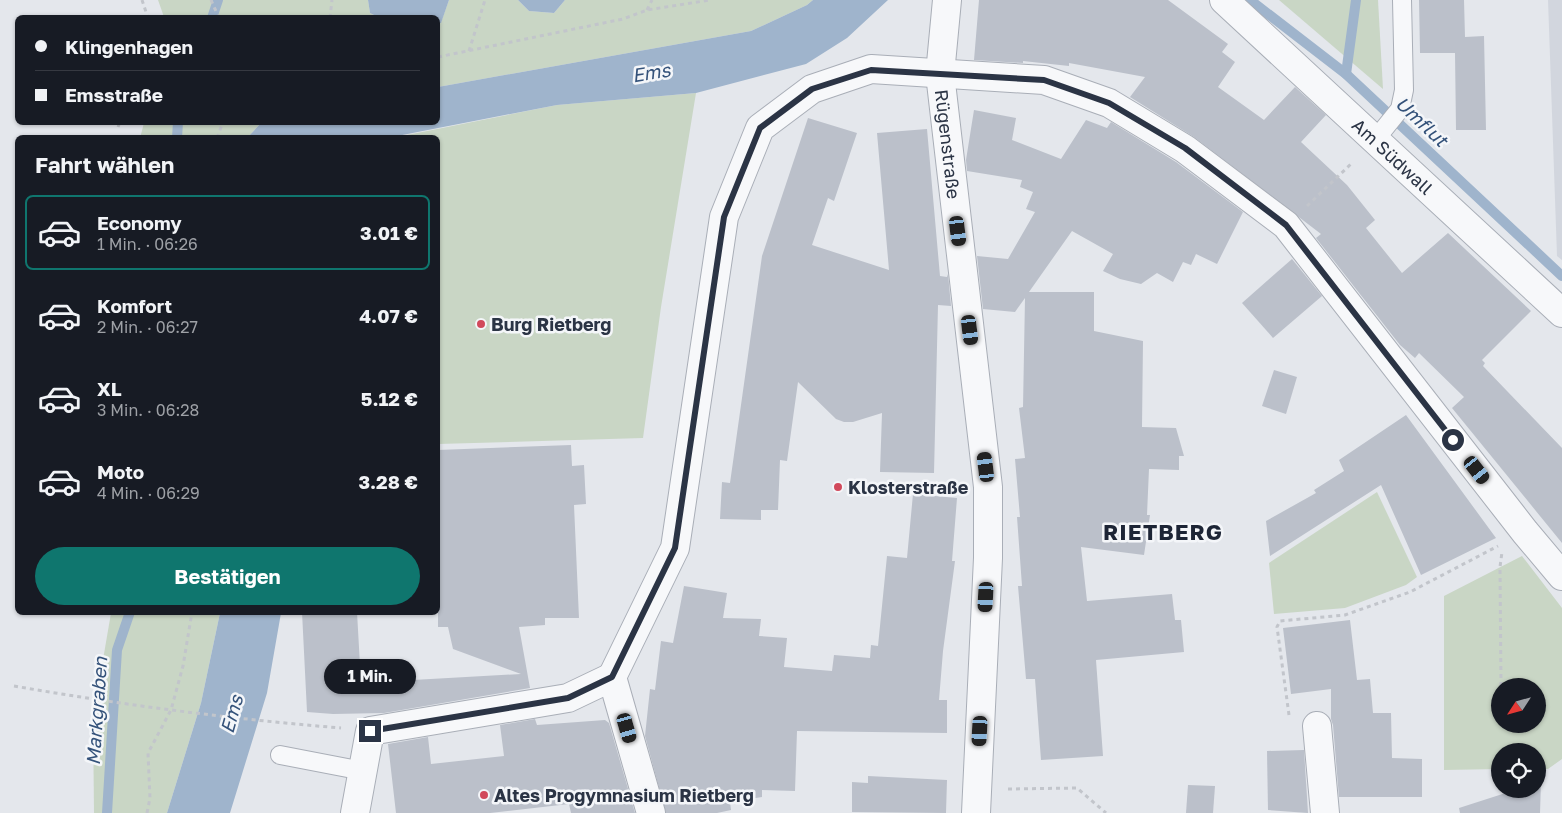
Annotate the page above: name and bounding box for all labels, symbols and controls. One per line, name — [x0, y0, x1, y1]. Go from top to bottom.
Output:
text: Klingenhagen — [65, 35, 193, 58]
water label: Ems — [630, 57, 673, 86]
text: Emsstraße — [65, 83, 163, 106]
street label: Rügenstraße — [931, 88, 965, 200]
water label: Umflut — [1391, 91, 1455, 152]
street label: Am Südwall — [1348, 114, 1438, 199]
text: Fahrt wählen — [35, 151, 174, 178]
icon: car — [37, 210, 82, 255]
text: Economy — [97, 211, 182, 234]
car — [948, 215, 967, 247]
text: 3.01 € — [360, 221, 418, 244]
text: 1 Min. · 06:26 — [97, 234, 198, 254]
icon: car — [37, 293, 82, 338]
text: Komfort — [97, 294, 172, 317]
text: 4.07 € — [359, 304, 418, 327]
place label: Burg Rietberg — [491, 313, 611, 335]
car — [960, 314, 979, 346]
text: 2 Min. · 06:27 — [97, 317, 198, 337]
marker: Burg Rietberg — [475, 318, 487, 330]
icon: car — [37, 376, 82, 421]
text: XL — [97, 377, 122, 400]
text: 5.12 € — [361, 387, 418, 410]
text: 3 Min. · 06:28 — [97, 400, 199, 420]
route start — [1442, 429, 1464, 451]
car — [976, 451, 995, 483]
car — [1461, 454, 1492, 486]
icon: car — [37, 459, 82, 504]
text: Moto — [97, 460, 144, 483]
text: 3.28 € — [358, 470, 418, 493]
place label: Klosterstraße — [848, 476, 969, 498]
marker: Klosterstraße — [832, 481, 844, 493]
text: 4 Min. · 06:29 — [97, 483, 200, 503]
district label: RIETBERG — [1103, 518, 1223, 545]
button: Bestätigen — [35, 547, 420, 605]
car — [977, 582, 994, 612]
water label: Markgraben — [81, 655, 111, 766]
callout: 1 Min. — [324, 658, 416, 694]
text: 1 Min. — [347, 666, 393, 686]
north arrow — [1491, 678, 1546, 732]
map controls — [1491, 678, 1546, 798]
water label: Ems — [215, 691, 248, 736]
car — [615, 712, 638, 744]
car — [971, 716, 988, 746]
route end — [359, 720, 381, 742]
button: locate — [1491, 743, 1546, 798]
place label: Altes Progymnasium Rietberg — [494, 784, 754, 806]
marker: Altes Progymnasium Rietberg — [478, 789, 490, 801]

